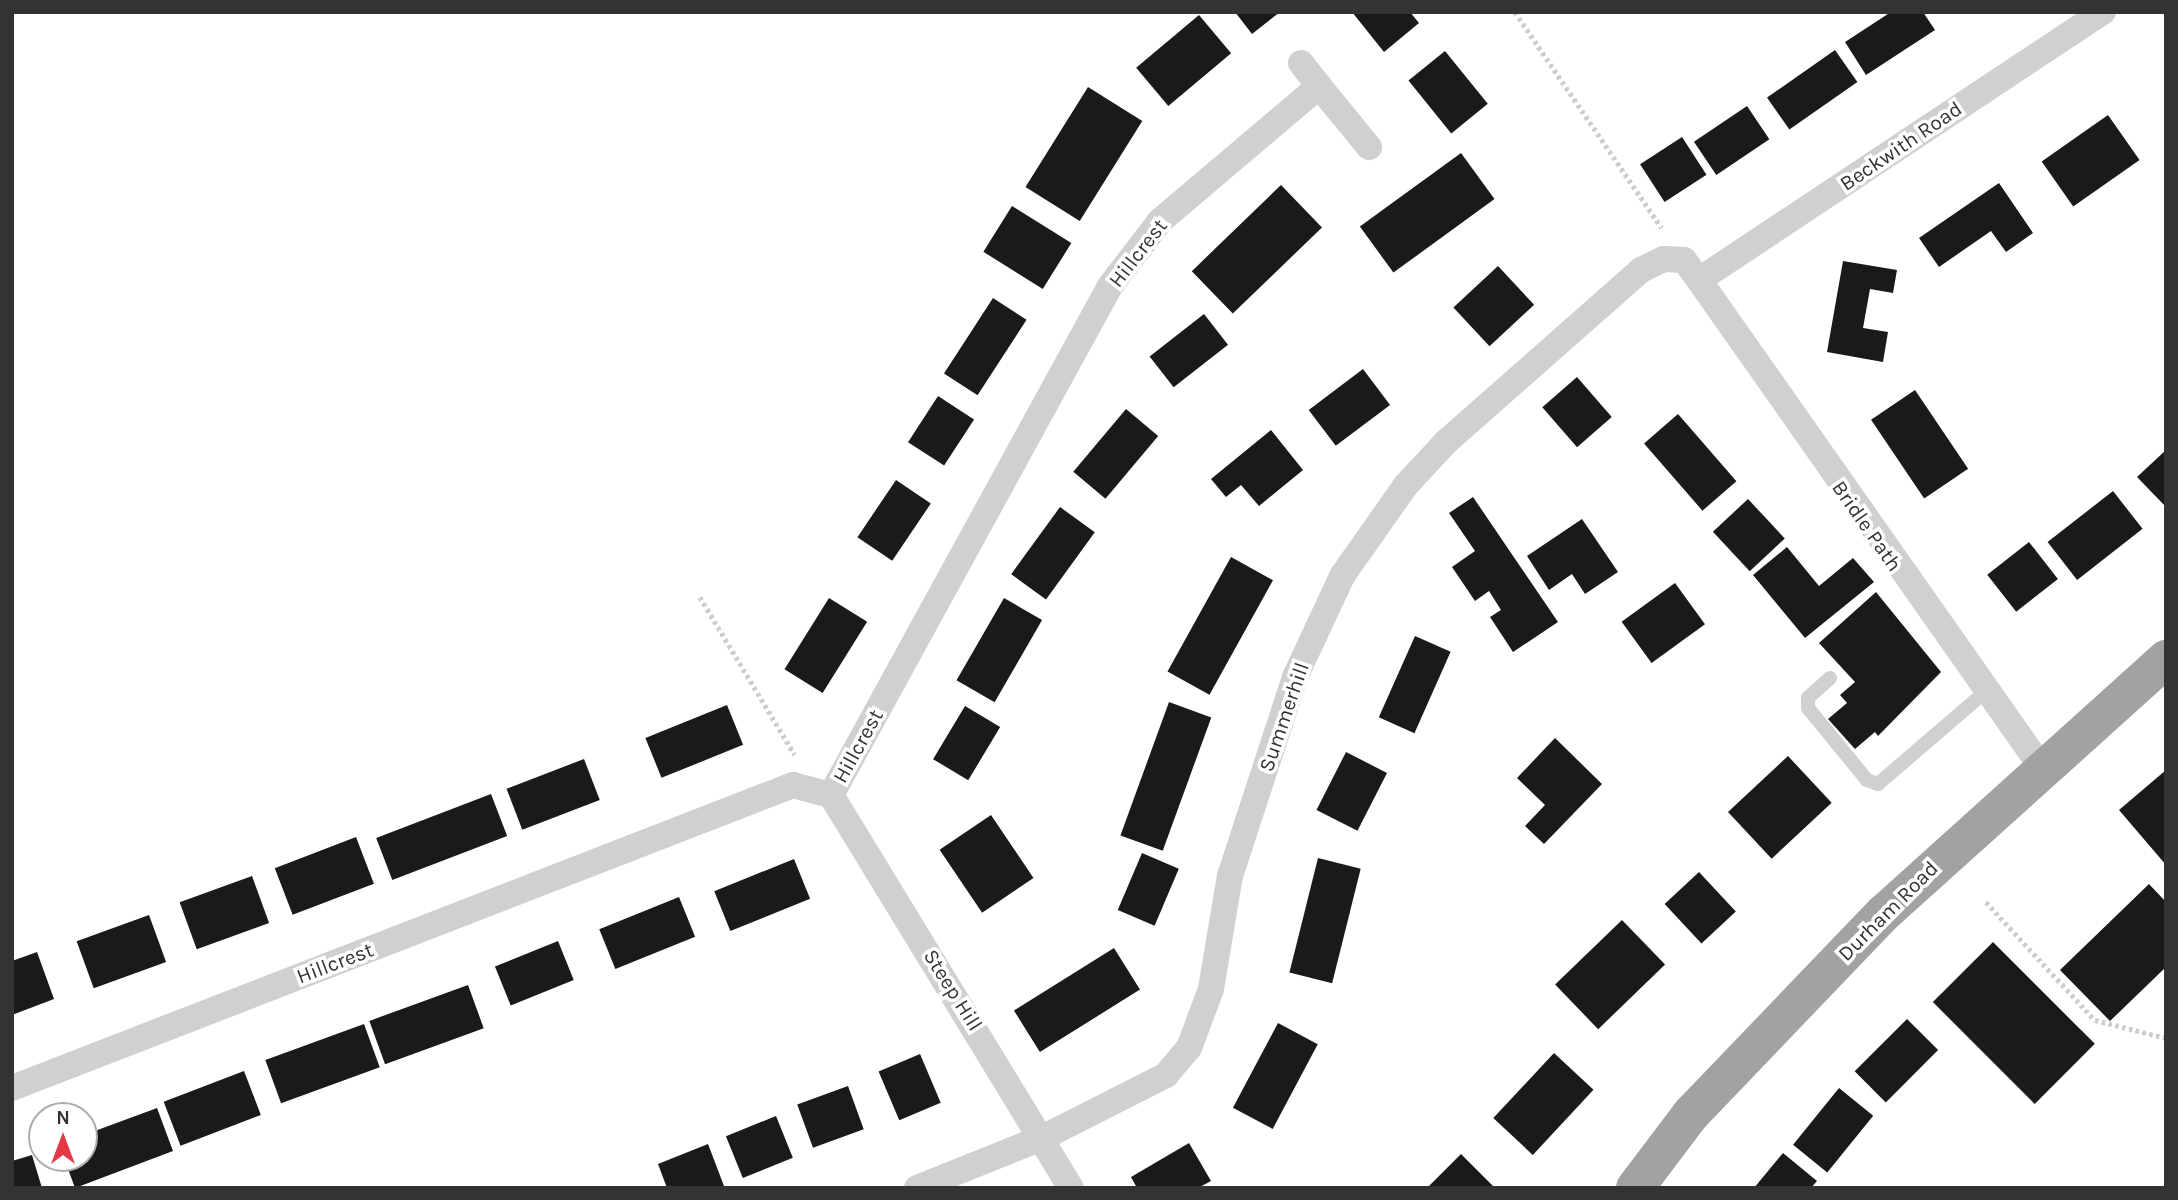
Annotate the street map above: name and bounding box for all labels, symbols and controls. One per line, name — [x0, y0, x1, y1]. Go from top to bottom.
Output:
street label: Beckwith Road — [1835, 96, 1967, 196]
street label: Hillcrest — [1103, 214, 1173, 292]
street label: Bridle Path — [1827, 476, 1907, 576]
street label: Summerhill — [1254, 659, 1314, 775]
street label: Hillcrest — [828, 705, 888, 787]
street label: Durham Road — [1833, 856, 1943, 966]
street label: Hillcrest — [293, 937, 377, 989]
street label: Steep Hill — [918, 945, 988, 1035]
north arrow — [28, 1102, 98, 1172]
text: N — [56, 1107, 70, 1129]

